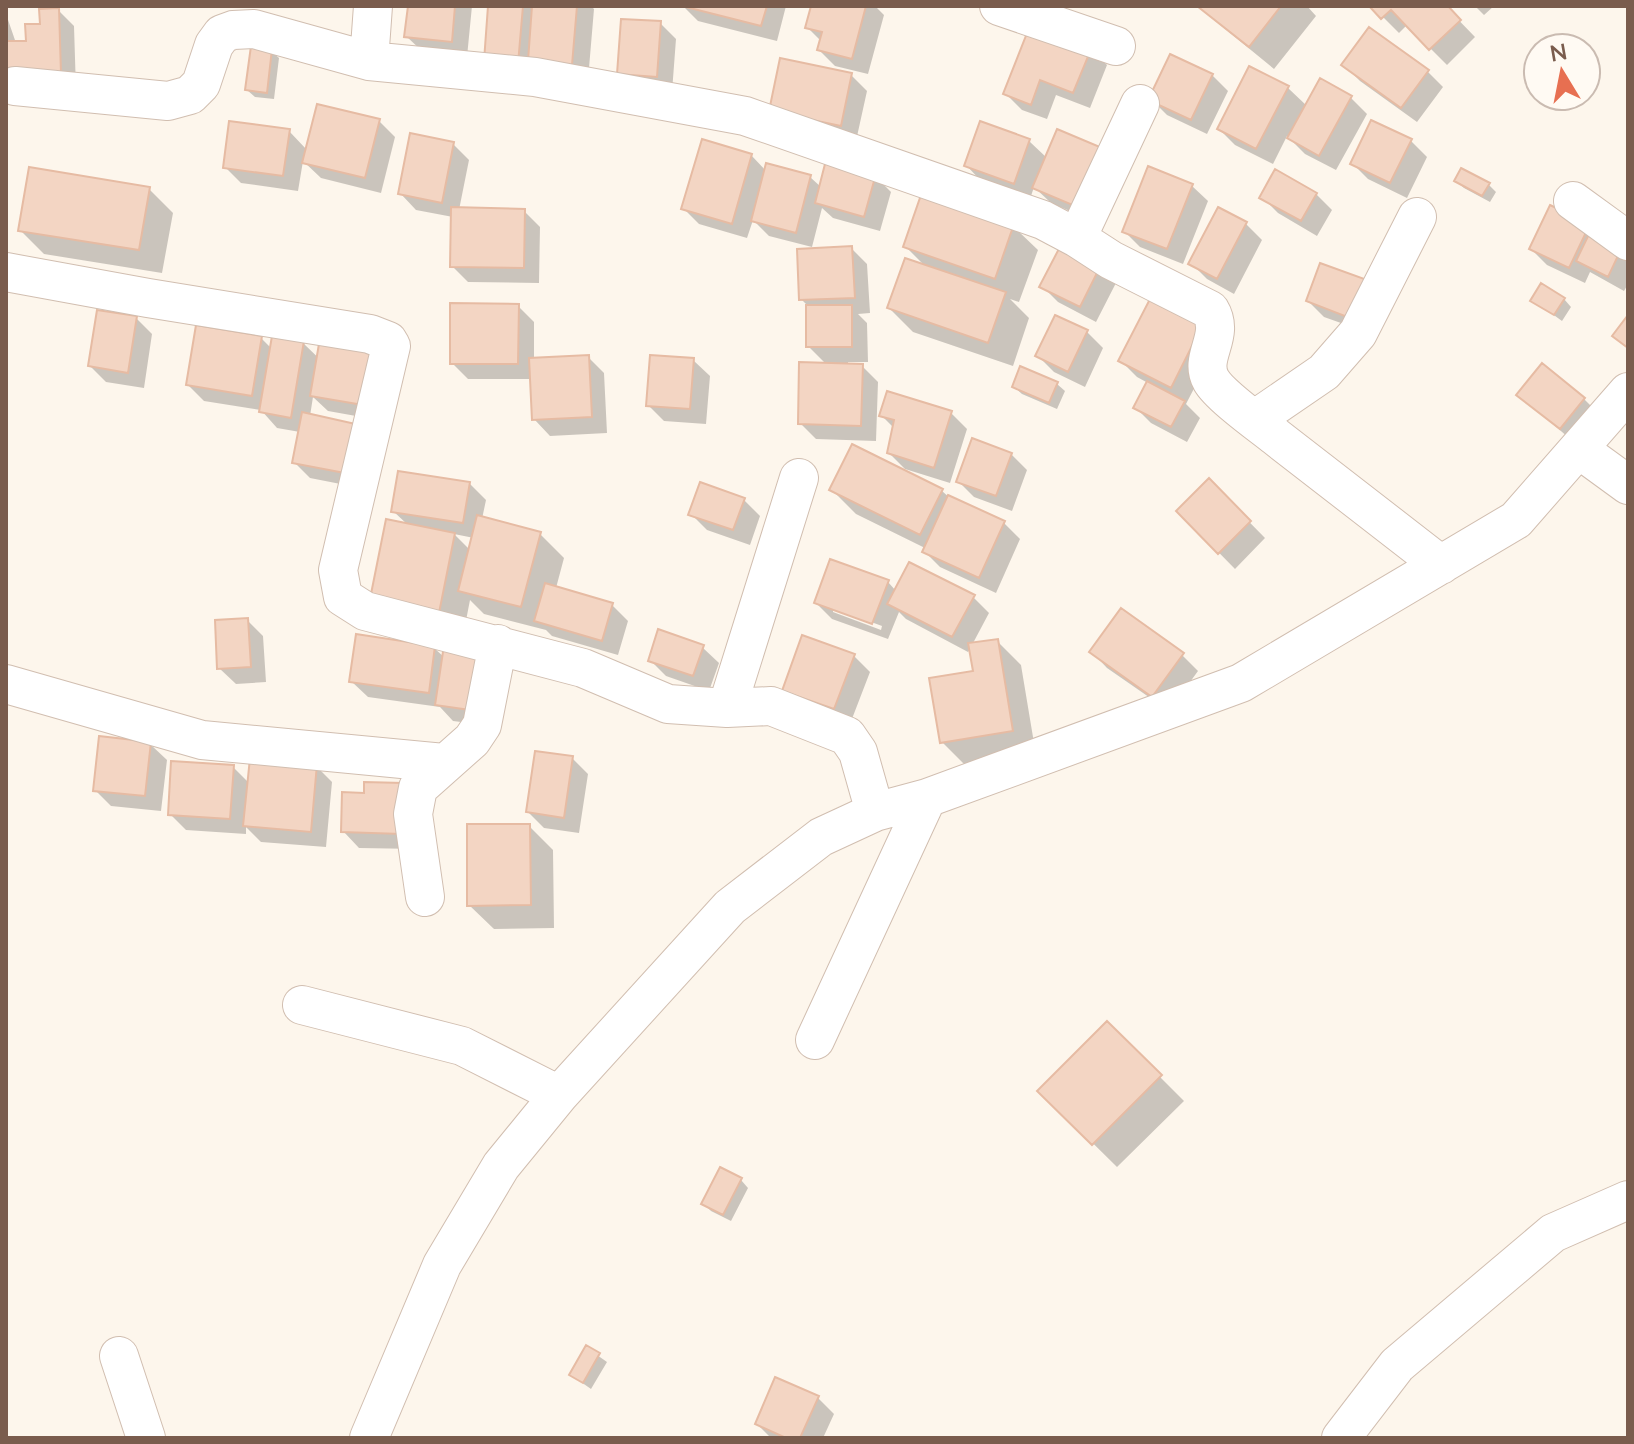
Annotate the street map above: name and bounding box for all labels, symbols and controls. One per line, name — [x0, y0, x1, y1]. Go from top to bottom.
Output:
north arrow — [1522, 32, 1602, 112]
text: N — [1548, 37, 1569, 67]

